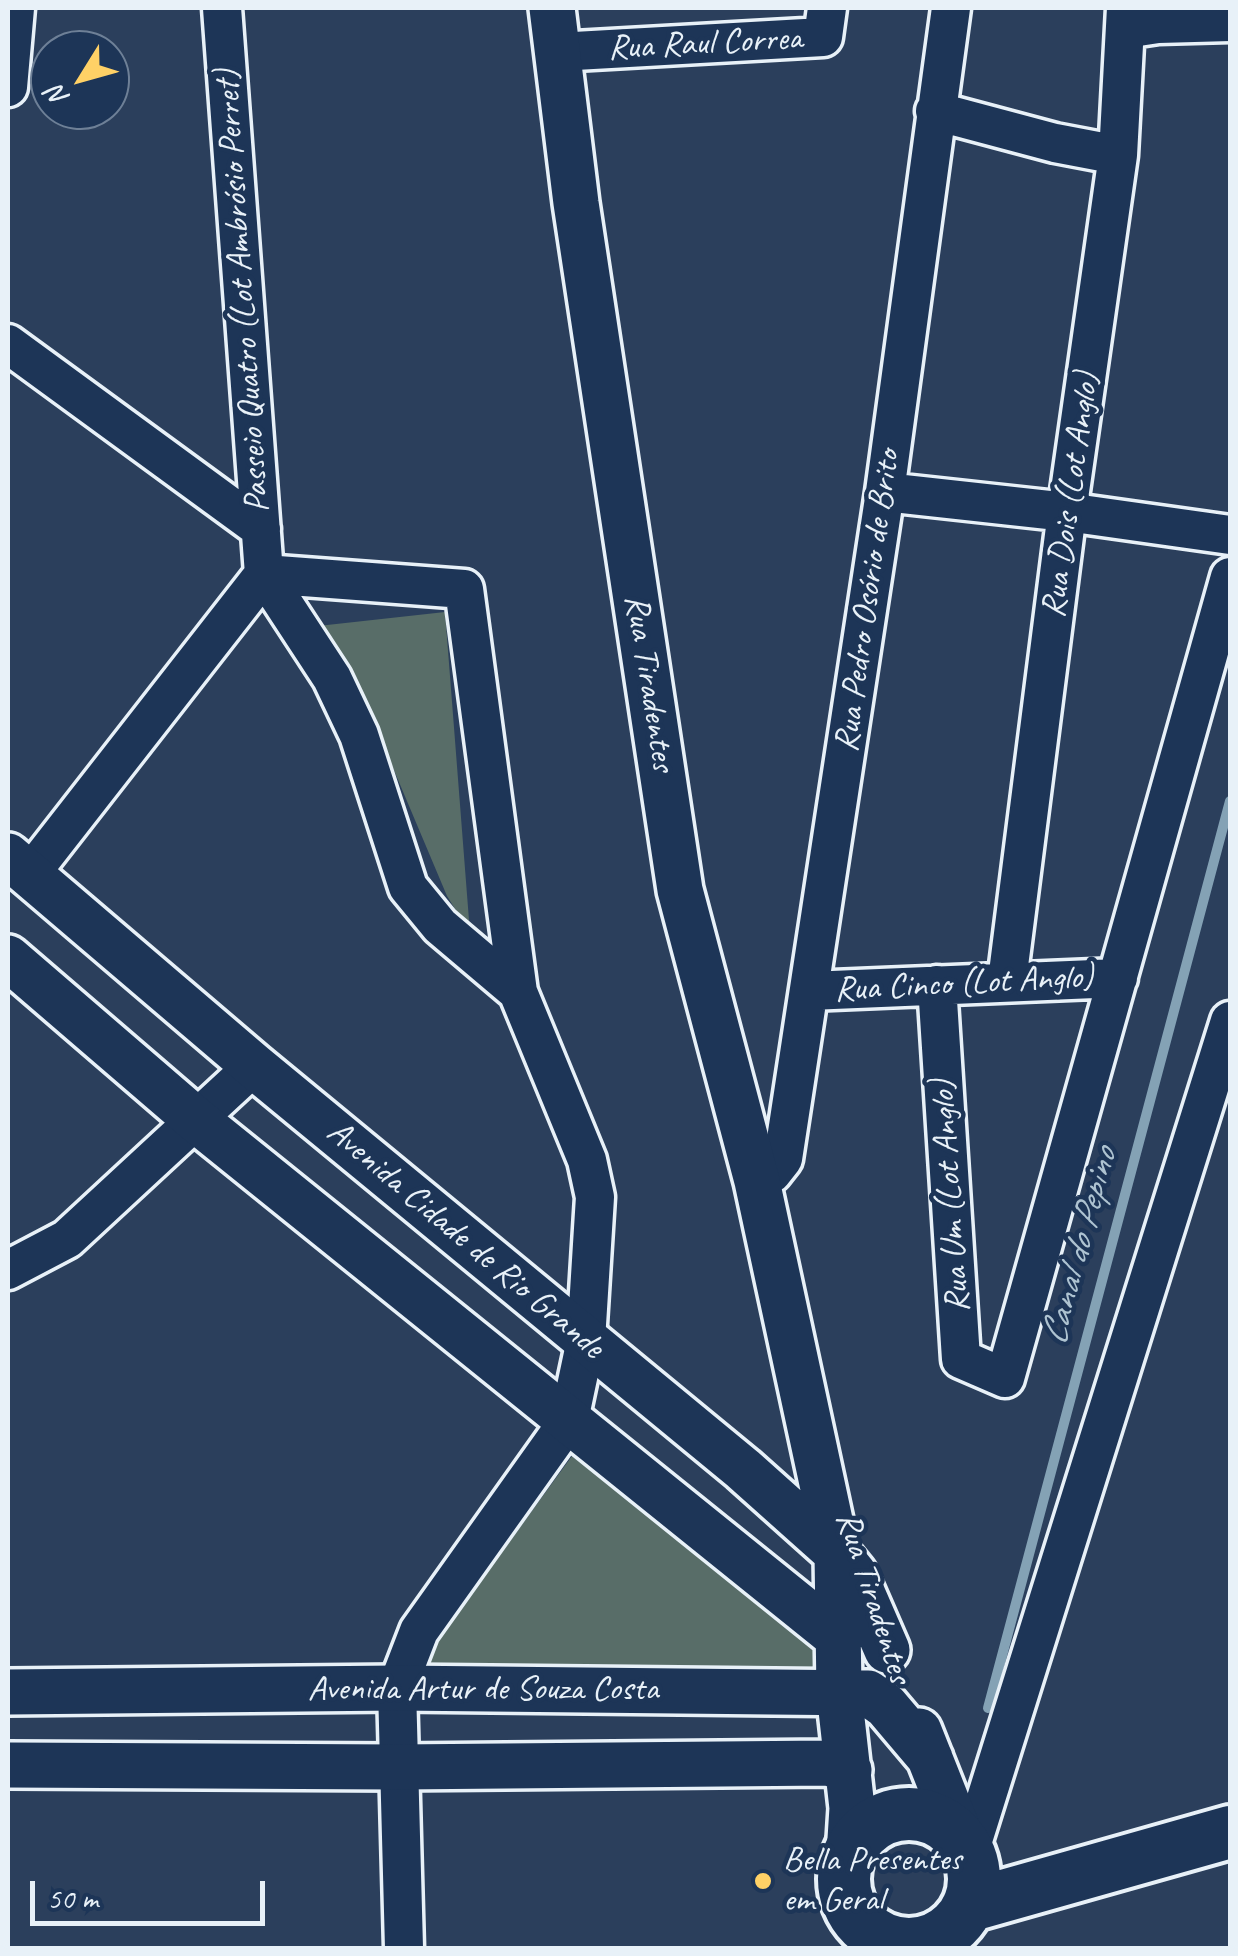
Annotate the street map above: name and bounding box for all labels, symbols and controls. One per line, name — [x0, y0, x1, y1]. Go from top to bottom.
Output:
street label: Rua Raul Correa — [607, 18, 803, 70]
north arrow — [30, 30, 130, 130]
street label: Passeio Quatro (Lot Ambrósio Perret) — [207, 68, 279, 514]
text: N — [38, 80, 76, 115]
street label: Rua Dois (Lot Anglo) — [1033, 370, 1109, 620]
street label: Rua Pedro Osório de Brito — [826, 447, 910, 755]
street label: Rua Tiradentes — [614, 592, 684, 774]
street label: Rua Cinco (Lot Anglo) — [833, 956, 1095, 1012]
street label: Rua Um (Lot Anglo) — [922, 1078, 980, 1314]
street label: Avenida Cidade de Rio Grande — [318, 1112, 612, 1368]
water label: Canal do Pepino — [1032, 1144, 1128, 1350]
street label: Rua Tiradentes — [825, 1507, 921, 1689]
street label: Avenida Artur de Souza Costa — [308, 1669, 658, 1711]
place label: Bella Presentes em Geral — [783, 1840, 961, 1922]
scale bar — [35, 1861, 270, 1923]
marker: Bella Presentes em Geral — [752, 1870, 774, 1892]
text: 50 m — [47, 1879, 98, 1917]

